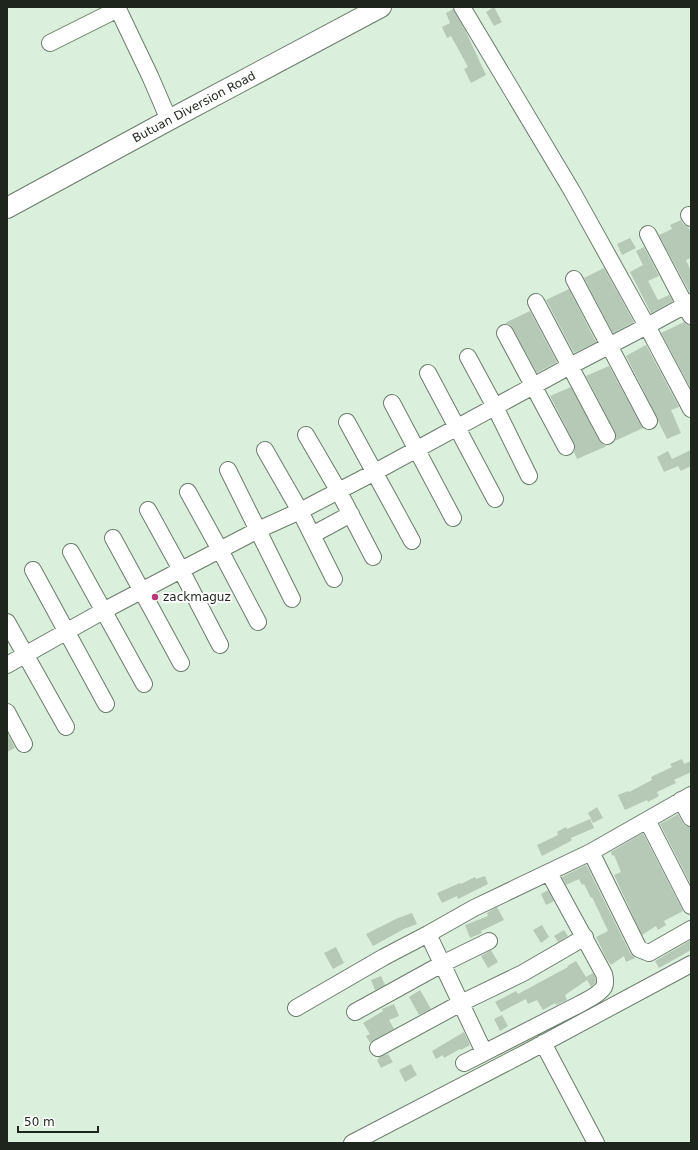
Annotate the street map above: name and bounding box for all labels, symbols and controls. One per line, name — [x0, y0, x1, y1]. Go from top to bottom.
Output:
street label: Butuan Diversion Road — [130, 69, 258, 145]
place label: zackmaguz — [163, 590, 231, 604]
marker: zackmaguz — [150, 592, 160, 602]
scale bar — [18, 1108, 98, 1134]
text: 50 m — [24, 1115, 55, 1129]

